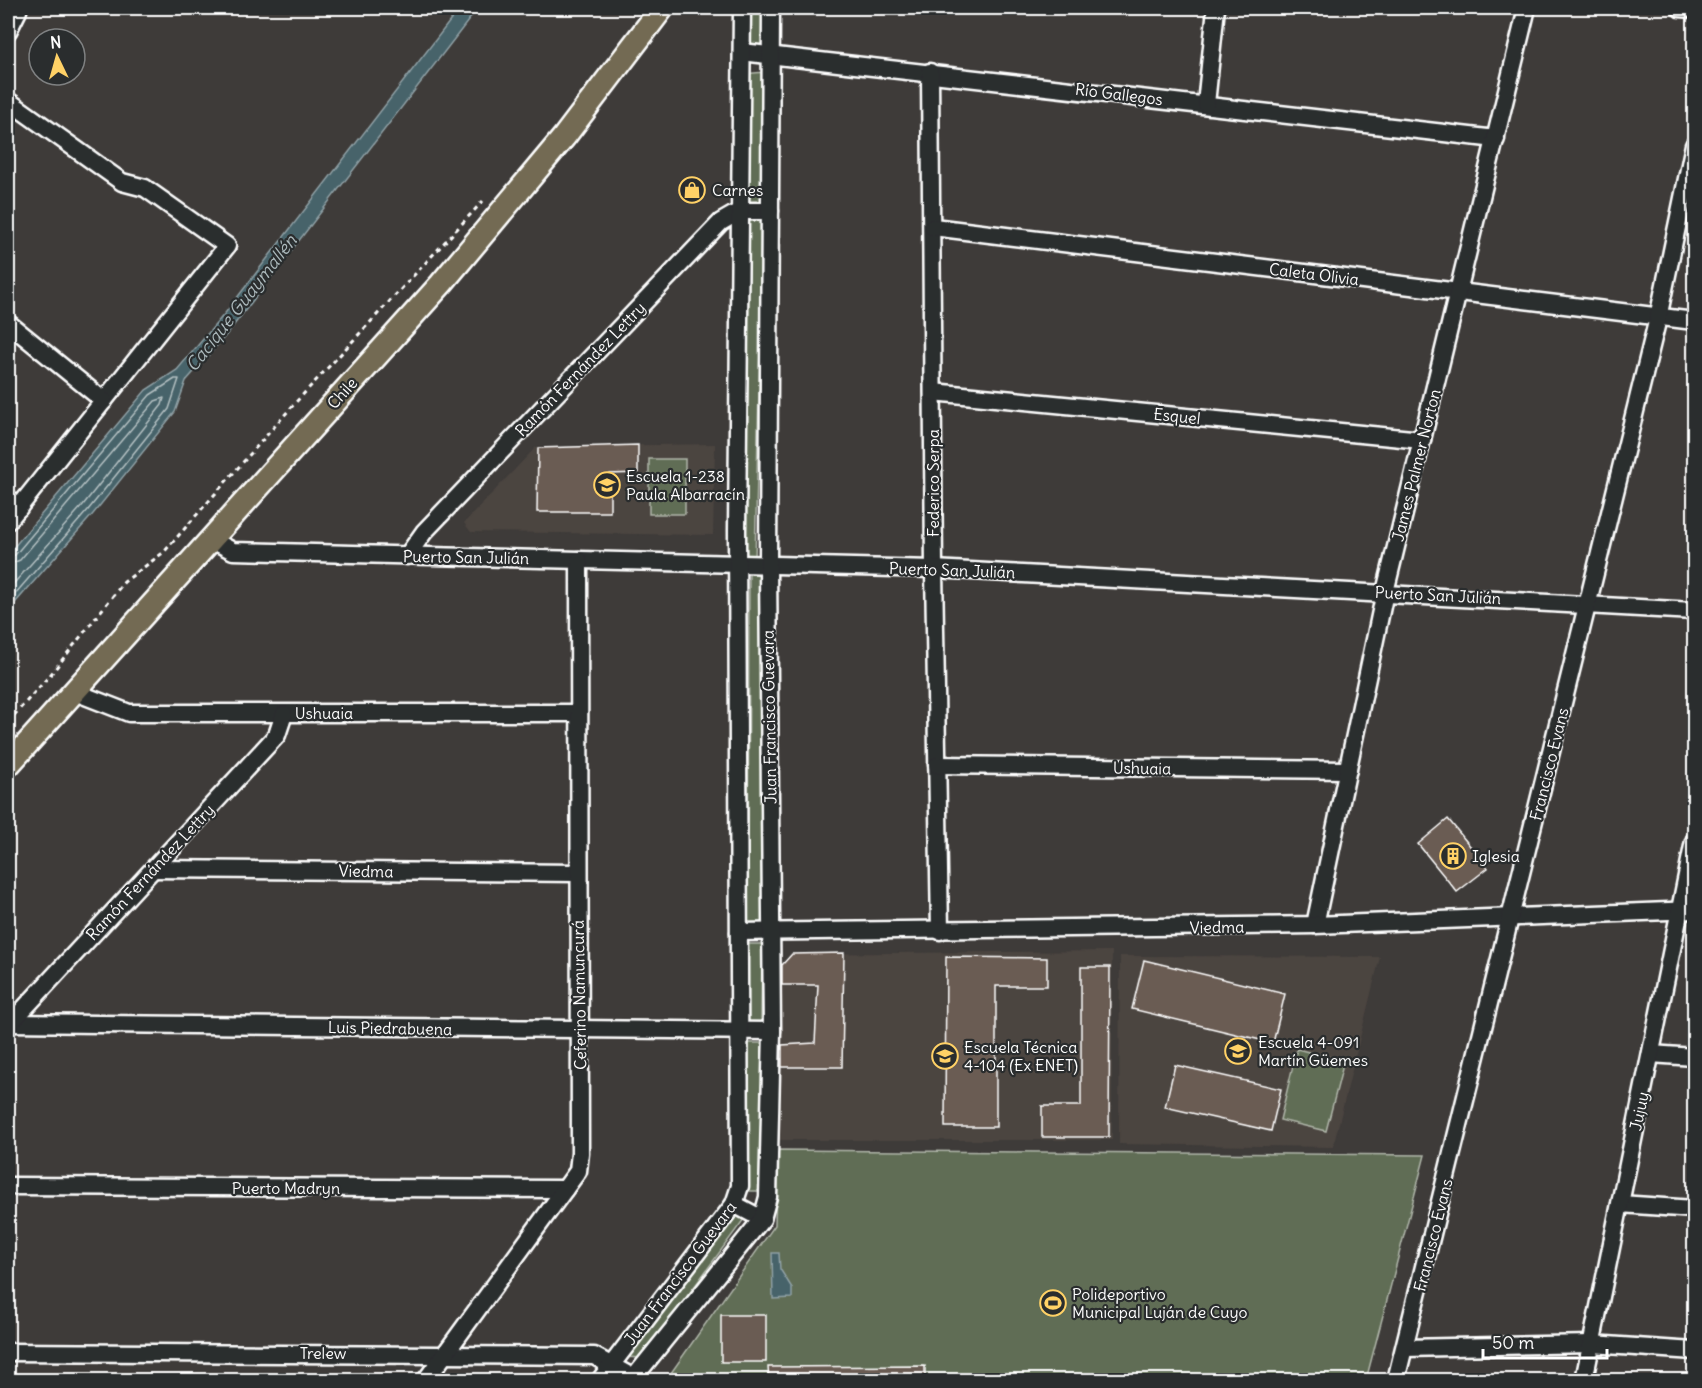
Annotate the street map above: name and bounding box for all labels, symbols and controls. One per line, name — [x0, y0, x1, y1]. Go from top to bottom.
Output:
north arrow — [27, 27, 87, 87]
text: N — [49, 32, 62, 53]
street label: Río Gallegos — [1074, 79, 1164, 109]
shop icon: Carnes — [677, 175, 707, 205]
place label: Carnes — [712, 180, 763, 200]
water label: Cacique Guaymallén — [180, 229, 302, 376]
street label: Caleta Olivia — [1268, 259, 1360, 289]
street label: Ramón Fernández Lettry — [511, 298, 649, 440]
street label: Chile — [323, 373, 361, 413]
street label: James Palmer Norton — [1387, 387, 1445, 543]
street label: Esquel — [1153, 404, 1201, 428]
street label: Federico Serpa — [923, 429, 943, 537]
place label: Escuela 1-238 Paula Albarracín — [626, 466, 745, 504]
school or university icon: Escuela 1-238 Paula Albarracín — [592, 470, 622, 500]
street label: Puerto San Julián — [403, 546, 529, 568]
street label: Puerto San Julián — [889, 558, 1015, 582]
street label: Puerto San Julián — [1374, 582, 1502, 608]
street label: Juan Francisco Guevara — [757, 630, 781, 804]
street label: Ushuaia — [295, 703, 353, 723]
street label: Francisco Evans — [1525, 706, 1573, 822]
street label: Ushuaia — [1113, 757, 1171, 779]
street label: Ramón Fernández Lettry — [82, 800, 218, 944]
building icon: Iglesia — [1438, 841, 1468, 871]
place label: Iglesia — [1472, 846, 1520, 866]
street label: Viedma — [338, 861, 394, 881]
street label: Viedma — [1189, 917, 1245, 937]
street label: Ceferino Namuncurá — [568, 920, 590, 1070]
street label: Luis Piedrabuena — [328, 1017, 452, 1039]
place label: Escuela 4-091 Martín Güemes — [1258, 1032, 1368, 1070]
school or university icon: Escuela 4-091 Martín Güemes — [1223, 1036, 1253, 1066]
place label: Escuela Técnica 4-104 (Ex ENET) — [964, 1037, 1078, 1075]
school or university icon: Escuela Técnica 4-104 (Ex ENET) — [930, 1041, 960, 1071]
street label: Jujuy — [1625, 1090, 1653, 1132]
street label: Francisco Evans — [1409, 1177, 1457, 1293]
street label: Puerto Madryn — [232, 1178, 340, 1198]
street label: Juan Francisco Guevara — [620, 1197, 740, 1349]
place label: Polideportivo Municipal Luján de Cuyo — [1072, 1284, 1247, 1322]
sports icon: Polideportivo Municipal Luján de Cuyo — [1038, 1288, 1068, 1318]
scale bar — [1483, 1322, 1608, 1360]
text: 50 m — [1492, 1331, 1534, 1354]
street label: Trelew — [300, 1343, 347, 1363]

